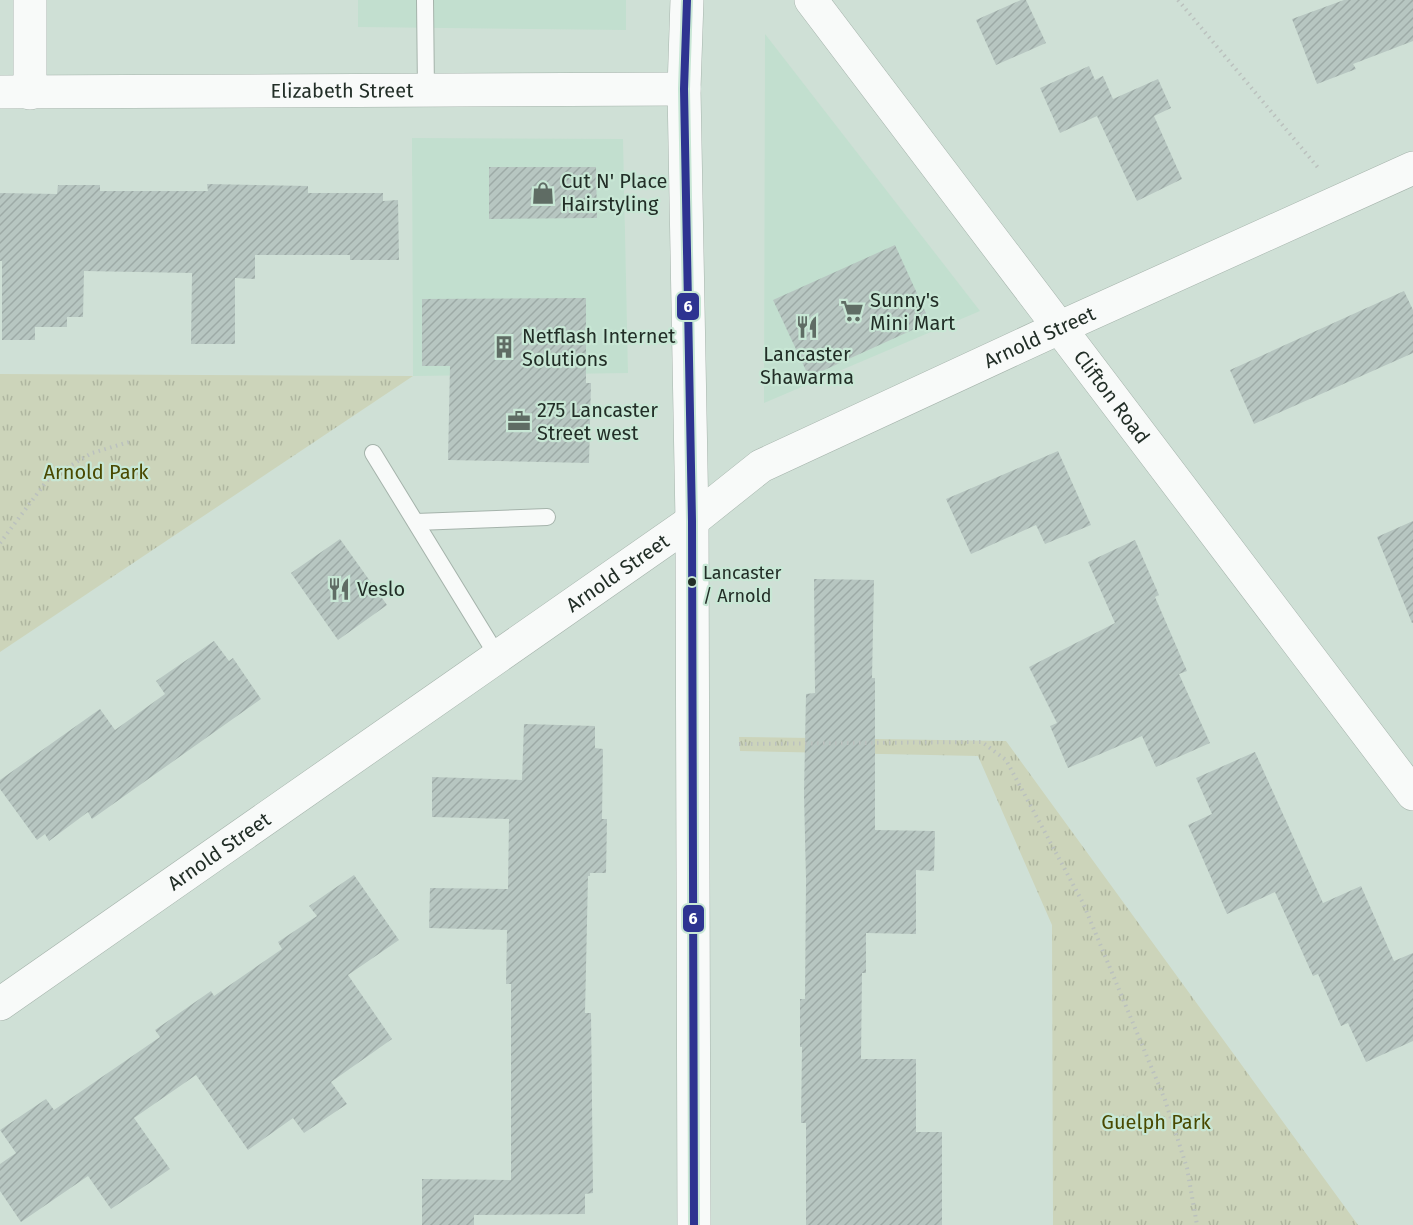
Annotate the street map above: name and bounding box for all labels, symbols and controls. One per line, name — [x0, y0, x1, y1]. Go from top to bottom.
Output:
street label: Elizabeth Street — [271, 78, 414, 103]
place label: Cut N' Place Hairstyling — [561, 169, 667, 216]
shop icon: Cut N' Place Hairstyling — [530, 180, 556, 206]
place label: Sunny's Mini Mart — [870, 288, 956, 335]
line badge: 6 — [676, 292, 700, 321]
text: 6 — [683, 297, 693, 316]
supermarket icon: Sunny's Mini Mart — [839, 298, 865, 324]
street label: Arnold Street — [980, 301, 1100, 373]
restaurant icon: Lancaster Shawarma — [794, 314, 820, 340]
place label: Netflash Internet Solutions — [522, 324, 676, 371]
building icon: Netflash Internet Solutions — [491, 334, 517, 360]
place label: Lancaster Shawarma — [760, 342, 854, 389]
street label: Clifton Road — [1069, 345, 1155, 448]
place label: 275 Lancaster Street west — [537, 398, 658, 445]
office icon: 275 Lancaster Street west — [506, 408, 532, 434]
park label: Arnold Park — [44, 460, 149, 484]
street label: Arnold Street — [561, 528, 674, 617]
place label: Lancaster / Arnold — [703, 562, 782, 607]
restaurant icon: Veslo — [326, 576, 352, 602]
marker: Lancaster / Arnold — [686, 576, 698, 588]
place label: Veslo — [357, 577, 405, 601]
street label: Arnold Street — [163, 807, 276, 895]
line badge: 6 — [682, 904, 705, 933]
text: 6 — [688, 909, 698, 928]
park label: Guelph Park — [1101, 1110, 1211, 1134]

